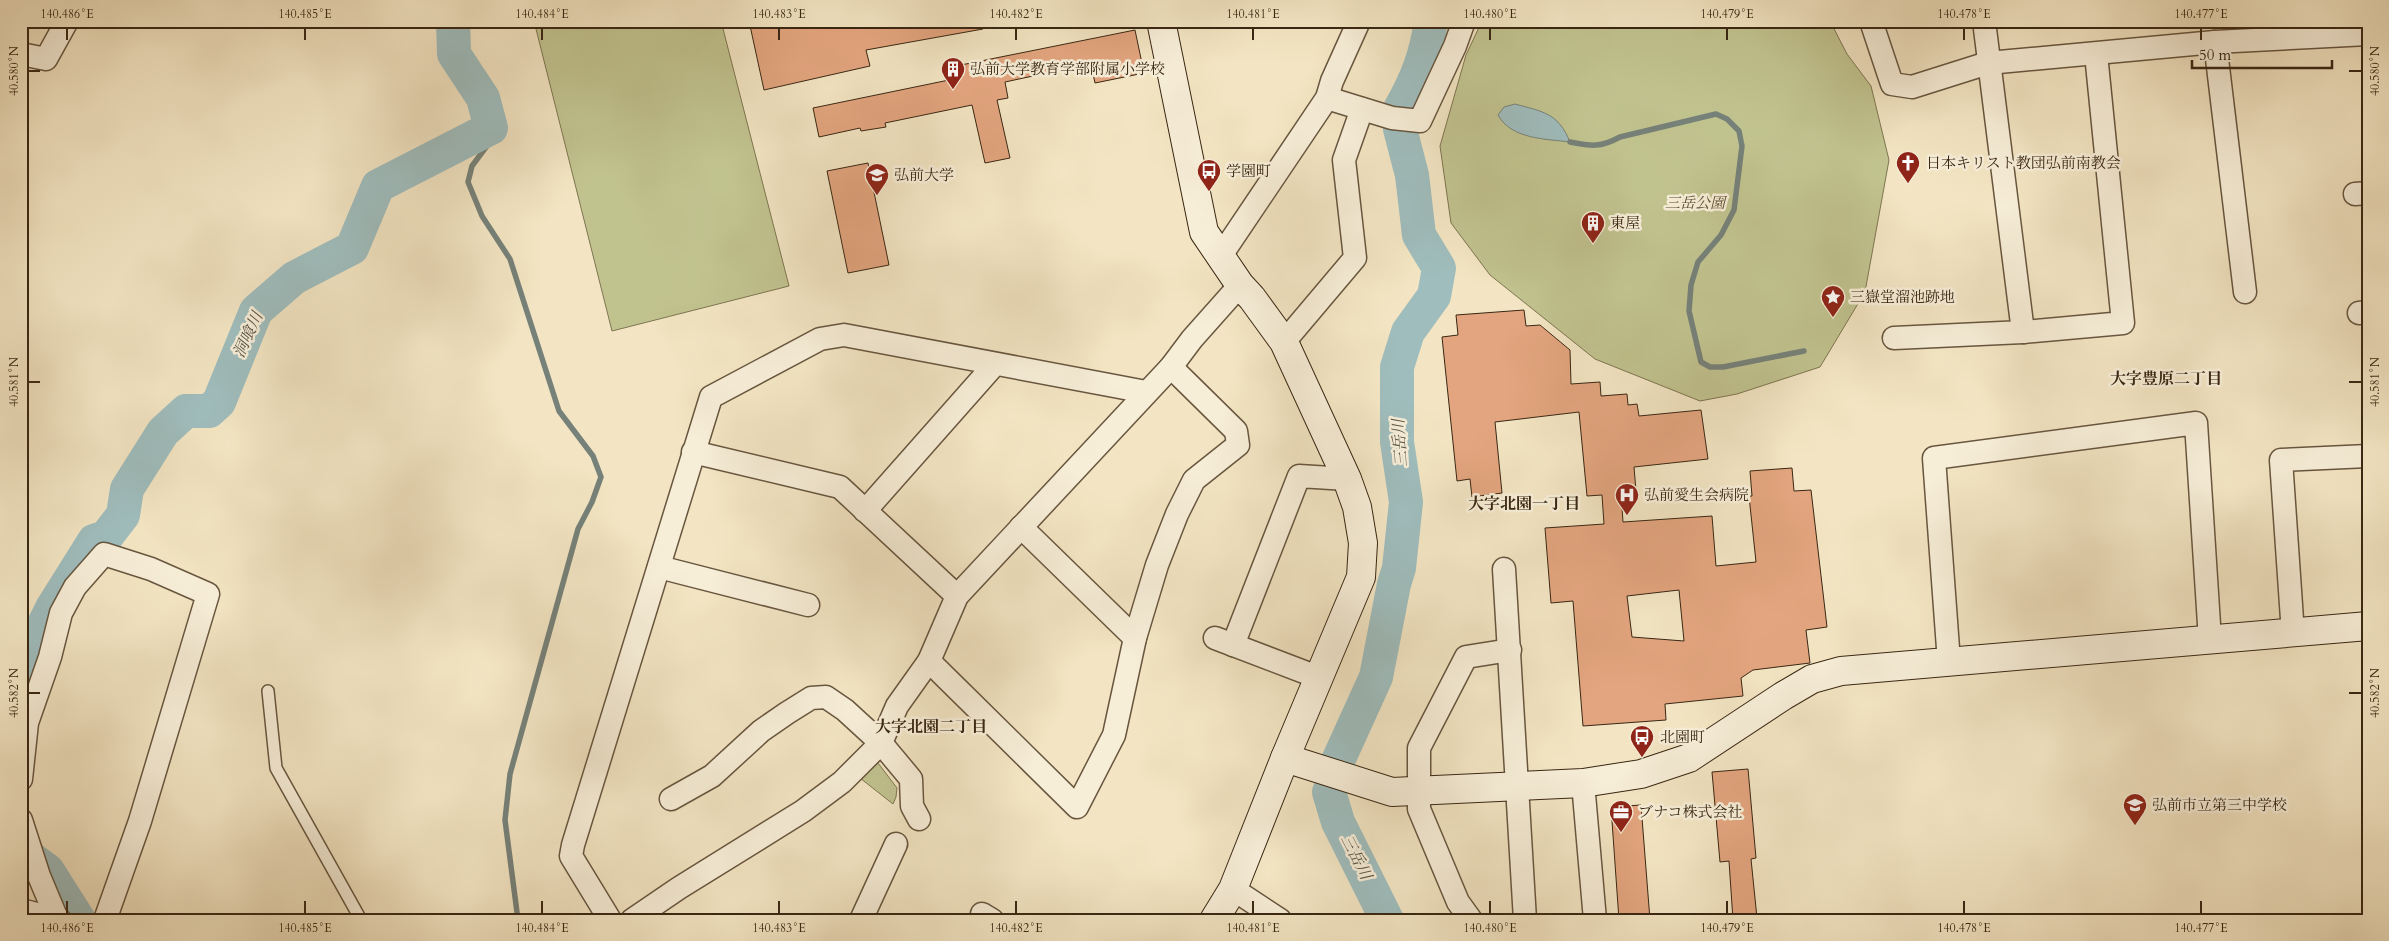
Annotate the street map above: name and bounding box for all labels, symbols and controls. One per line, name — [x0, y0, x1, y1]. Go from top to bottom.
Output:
text: 140.486°E — [40, 6, 94, 22]
text: 140.485°E — [278, 6, 332, 22]
text: 140.484°E — [515, 6, 569, 22]
text: 140.483°E — [752, 6, 806, 22]
text: 140.482°E — [989, 6, 1043, 22]
text: 140.481°E — [1226, 6, 1280, 22]
text: 140.480°E — [1463, 6, 1517, 22]
text: 140.479°E — [1700, 6, 1754, 22]
text: 140.478°E — [1937, 6, 1991, 22]
text: 140.477°E — [2174, 6, 2228, 22]
scale bar — [2192, 38, 2332, 70]
text: 40.580°N — [6, 45, 22, 96]
text: 50 m — [2199, 45, 2231, 65]
text: 40.580°N — [2367, 45, 2383, 96]
building icon: 弘前大学教育学部附属小学校 — [940, 56, 966, 90]
place label: 弘前大学教育学部附属小学校 — [970, 59, 1165, 79]
church icon: 日本キリスト教団弘前南教会 — [1895, 150, 1921, 184]
place label: 日本キリスト教団弘前南教会 — [1926, 153, 2121, 173]
bus stop icon: 学園町 — [1196, 158, 1222, 192]
place label: 学園町 — [1226, 161, 1271, 181]
school or university icon: 弘前大学 — [864, 162, 890, 196]
place label: 弘前大学 — [894, 165, 954, 185]
park label: 三岳公園 — [1665, 193, 1728, 213]
building icon: 東屋 — [1580, 210, 1606, 244]
place label: 東屋 — [1610, 213, 1640, 233]
place icon: 三嶽堂溜池跡地 — [1820, 284, 1846, 318]
place label: 三嶽堂溜池跡地 — [1850, 287, 1955, 307]
water label: 洞喰川 — [228, 307, 269, 361]
text: 40.581°N — [6, 356, 22, 407]
text: 40.581°N — [2367, 356, 2383, 407]
district label: 大字豊原二丁目 — [2110, 368, 2222, 390]
water label: 三岳川 — [1387, 416, 1413, 468]
hospital icon: 弘前愛生会病院 — [1614, 482, 1640, 516]
place label: 弘前愛生会病院 — [1644, 485, 1749, 505]
district label: 大字北園一丁目 — [1468, 493, 1580, 515]
text: 40.582°N — [6, 667, 22, 718]
text: 40.582°N — [2367, 667, 2383, 718]
district label: 大字北園二丁目 — [875, 716, 987, 738]
bus stop icon: 北園町 — [1629, 724, 1655, 758]
place label: 北園町 — [1660, 727, 1705, 747]
school or university icon: 弘前市立第三中学校 — [2122, 792, 2148, 826]
place label: 弘前市立第三中学校 — [2152, 795, 2287, 815]
office icon: ブナコ株式会社 — [1608, 799, 1634, 833]
place label: ブナコ株式会社 — [1638, 802, 1742, 822]
water label: 三岳川 — [1335, 831, 1378, 885]
text: 140.486°E — [40, 920, 94, 936]
text: 140.485°E — [278, 920, 332, 936]
text: 140.484°E — [515, 920, 569, 936]
text: 140.483°E — [752, 920, 806, 936]
text: 140.482°E — [989, 920, 1043, 936]
text: 140.481°E — [1226, 920, 1280, 936]
text: 140.480°E — [1463, 920, 1517, 936]
text: 140.479°E — [1700, 920, 1754, 936]
text: 140.478°E — [1937, 920, 1991, 936]
text: 140.477°E — [2174, 920, 2228, 936]

